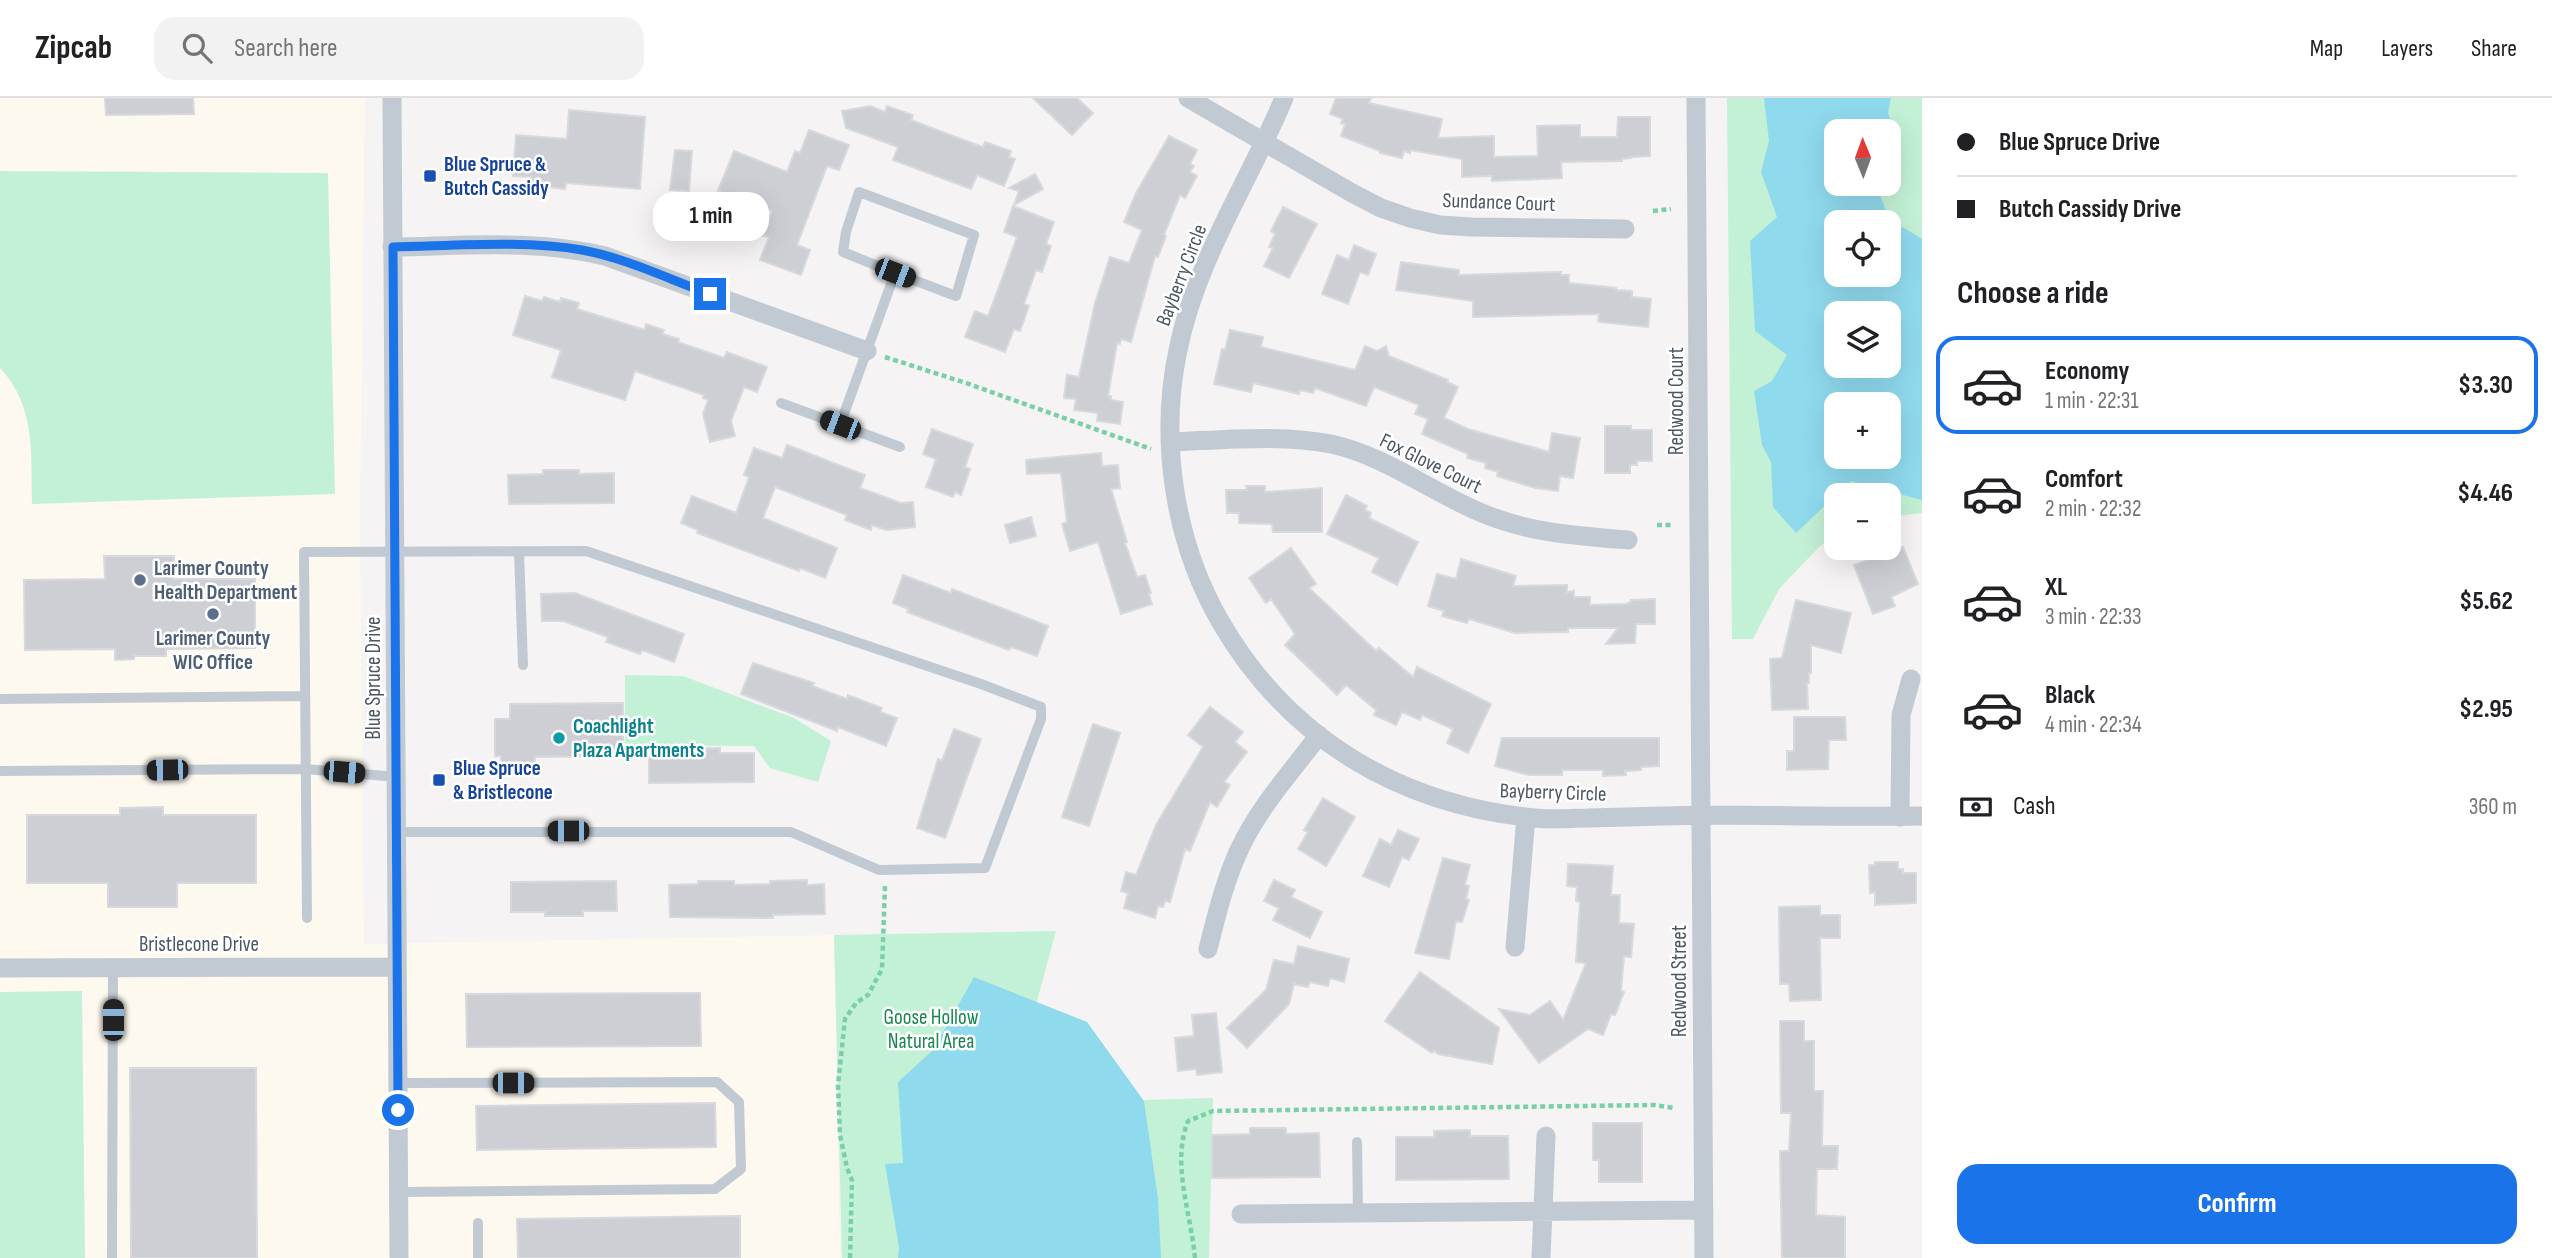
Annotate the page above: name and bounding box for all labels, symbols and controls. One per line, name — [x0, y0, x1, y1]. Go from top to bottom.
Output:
search box — [154, 17, 644, 80]
text: Zipcab — [35, 28, 112, 68]
icon: search — [178, 29, 216, 67]
text: Search here — [234, 33, 337, 64]
text: Map — [2310, 34, 2343, 63]
text: Layers — [2381, 34, 2433, 63]
text: Share — [2471, 34, 2517, 63]
north arrow — [1824, 119, 1900, 196]
map controls — [1824, 119, 1901, 560]
text: Blue Spruce Drive — [1999, 127, 2160, 158]
place label: Blue Spruce & Butch Cassidy — [444, 152, 549, 201]
marker: Blue Spruce & Butch Cassidy — [422, 168, 438, 184]
street label: Sundance Court — [1442, 188, 1556, 217]
callout: 1 min — [652, 192, 768, 242]
text: Butch Cassidy Drive — [1999, 194, 2181, 225]
text: 1 min — [690, 202, 732, 230]
button: locate — [1824, 210, 1901, 287]
street label: Bayberry Circle — [1151, 221, 1212, 330]
car — [872, 256, 919, 290]
text: Choose a ride — [1957, 274, 2109, 313]
route end — [694, 278, 726, 310]
button: layers — [1824, 301, 1901, 378]
street label: Redwood Court — [1664, 347, 1689, 455]
icon: car — [1961, 354, 2024, 417]
text: Economy — [2045, 356, 2129, 387]
text: $3.30 — [2458, 370, 2513, 401]
text: 1 min · 22:31 — [2045, 387, 2139, 415]
button: + — [1824, 392, 1901, 469]
car — [817, 408, 864, 442]
street label: Fox Glove Court — [1376, 428, 1486, 499]
icon: car — [1961, 462, 2024, 525]
text: Comfort — [2045, 464, 2123, 495]
text: $4.46 — [2457, 478, 2513, 509]
button: − — [1824, 483, 1901, 560]
text: 2 min · 22:32 — [2045, 495, 2141, 523]
place label: Larimer County Health Department — [154, 556, 297, 605]
icon: car — [1961, 570, 2024, 633]
marker: Larimer County Health Department — [132, 572, 148, 588]
text: XL — [2045, 572, 2067, 603]
text: $5.62 — [2459, 586, 2513, 617]
text: 3 min · 22:33 — [2045, 603, 2142, 631]
marker: Larimer County WIC Office — [205, 606, 221, 622]
street label: Blue Spruce Drive — [361, 616, 386, 740]
place label: Larimer County WIC Office — [156, 626, 271, 675]
icon: car — [1961, 678, 2024, 741]
text: Black — [2045, 680, 2095, 711]
text: $2.95 — [2459, 694, 2513, 725]
text: 4 min · 22:34 — [2045, 711, 2142, 739]
place label: Coachlight Plaza Apartments — [573, 714, 704, 763]
marker: Coachlight Plaza Apartments — [551, 730, 567, 746]
place label: Blue Spruce & Bristlecone — [453, 756, 553, 805]
car — [146, 759, 189, 781]
car — [323, 760, 366, 784]
marker: Blue Spruce & Bristlecone — [431, 772, 447, 788]
street label: Bayberry Circle — [1499, 778, 1607, 807]
icon: cash — [1957, 788, 1995, 826]
text: Cash — [2013, 791, 2056, 822]
text: 360 m — [2469, 793, 2517, 821]
car — [548, 821, 590, 842]
street label: Redwood Street — [1667, 925, 1692, 1037]
street label: Bristlecone Drive — [139, 932, 259, 957]
car — [103, 999, 124, 1041]
park label: Goose Hollow Natural Area — [884, 1005, 979, 1054]
car — [493, 1073, 535, 1094]
route start — [382, 1094, 414, 1126]
button: Confirm — [1957, 1164, 2517, 1244]

